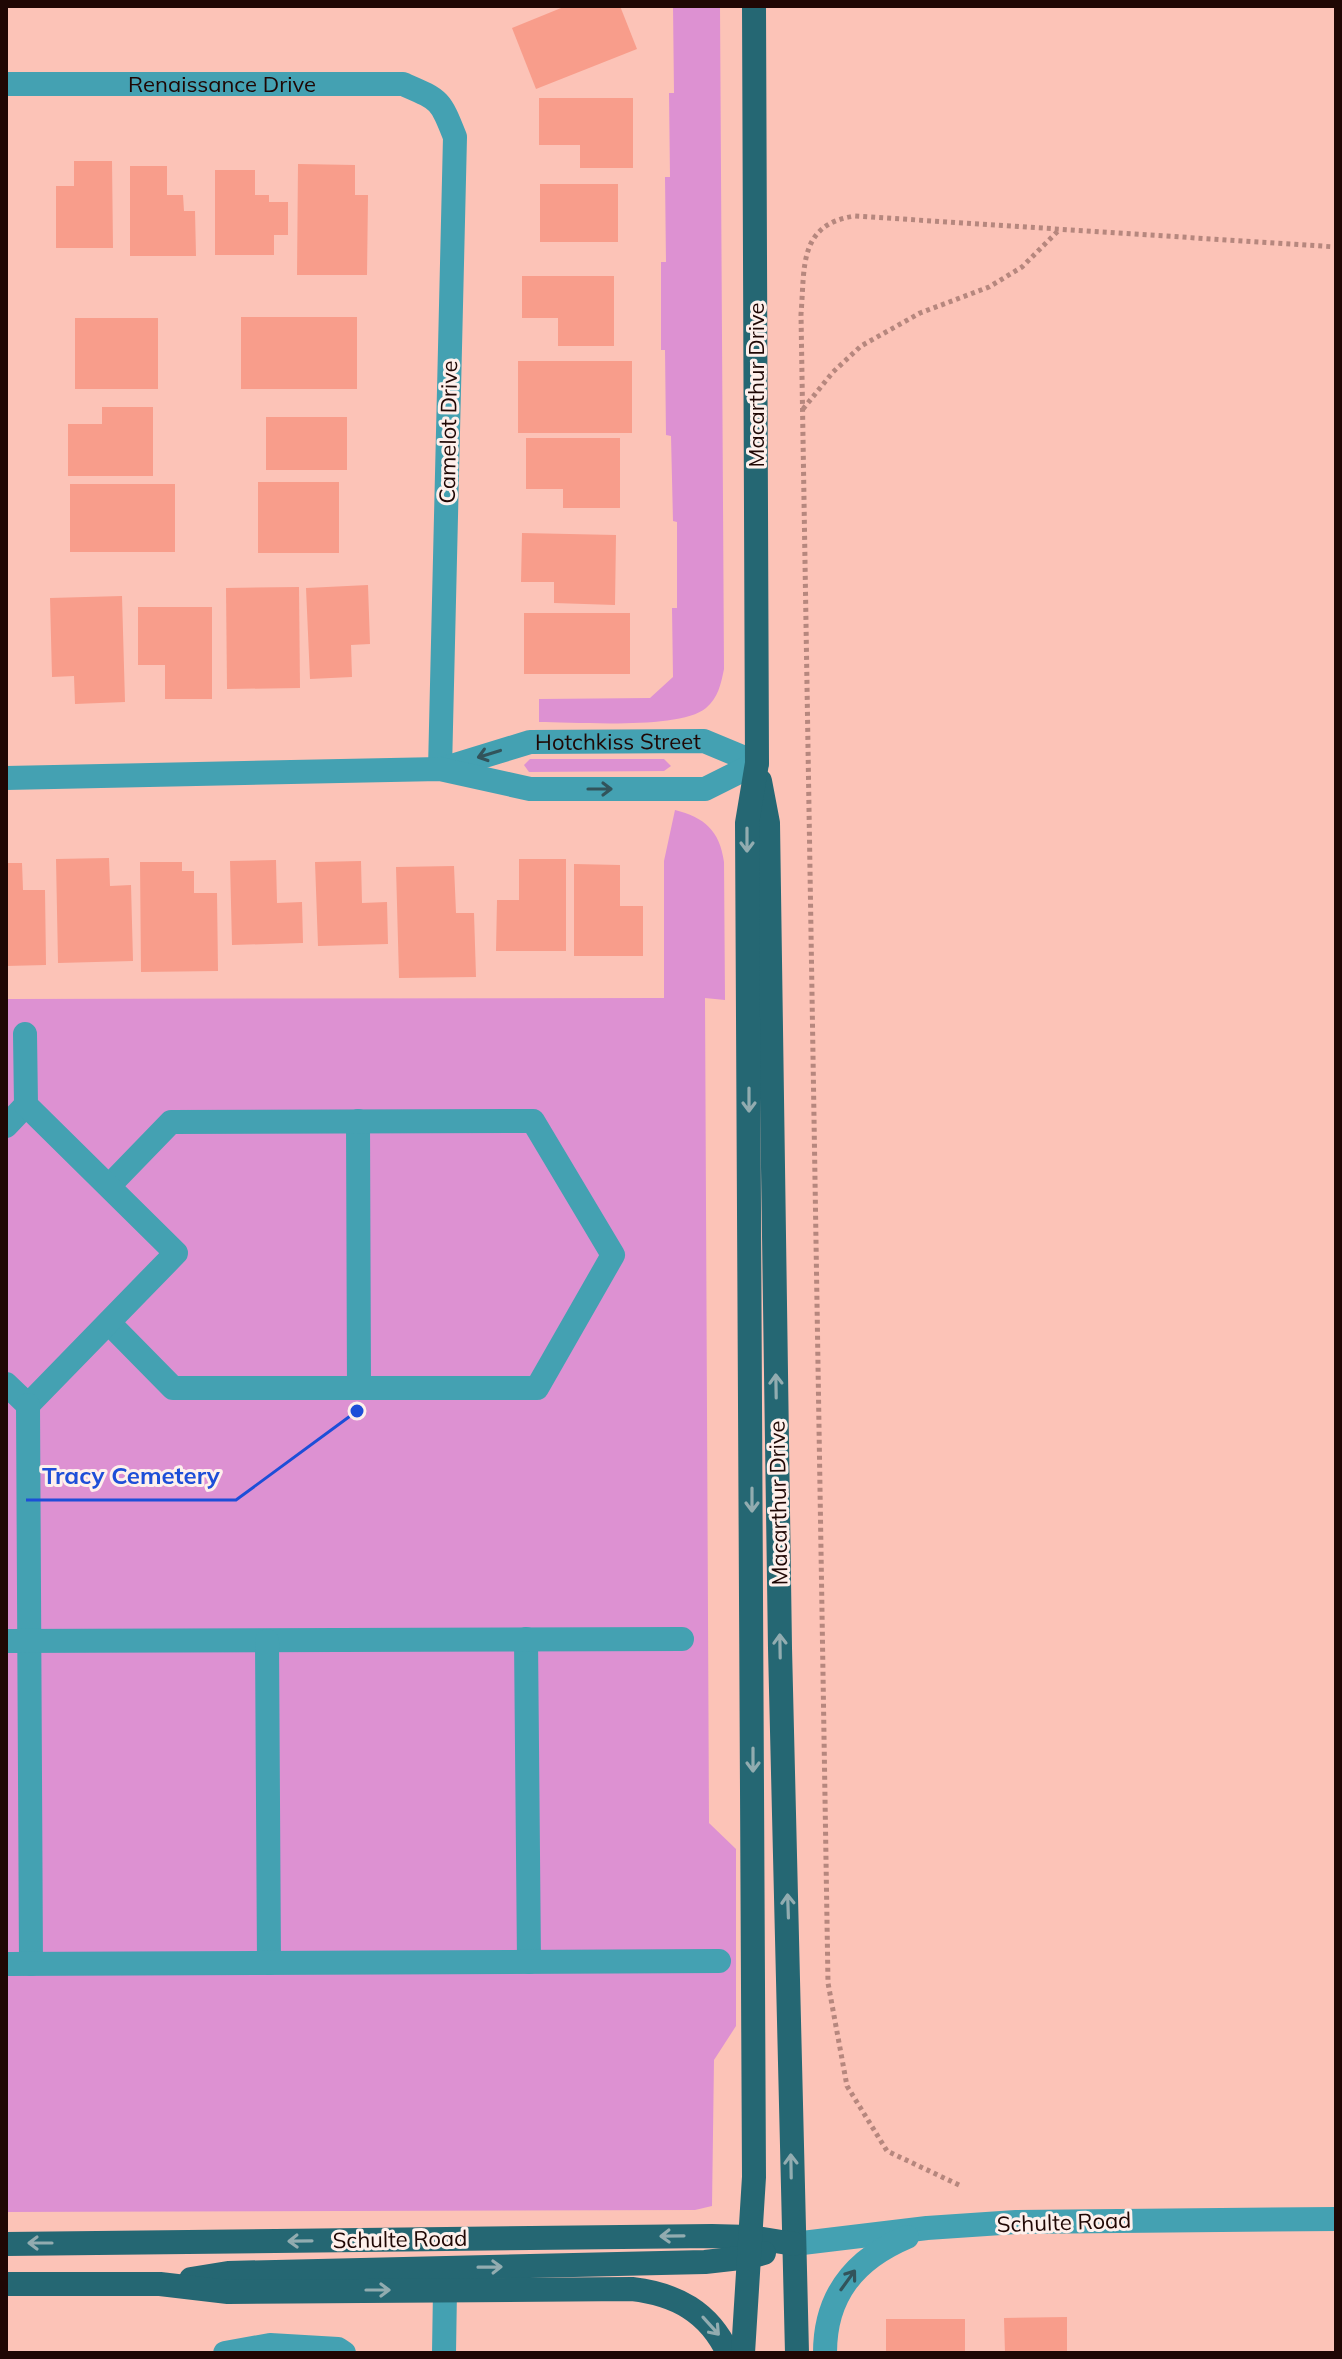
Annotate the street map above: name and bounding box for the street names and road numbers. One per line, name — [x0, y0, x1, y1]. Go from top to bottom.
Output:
street label: Renaissance Drive — [128, 70, 316, 98]
street label: Macarthur Drive — [742, 303, 770, 467]
street label: Camelot Drive — [433, 360, 463, 504]
street label: Hotchkiss Street — [535, 727, 701, 756]
street label: Macarthur Drive — [763, 1420, 793, 1586]
street label: Schulte Road — [996, 2206, 1132, 2238]
street label: Schulte Road — [332, 2224, 468, 2254]

